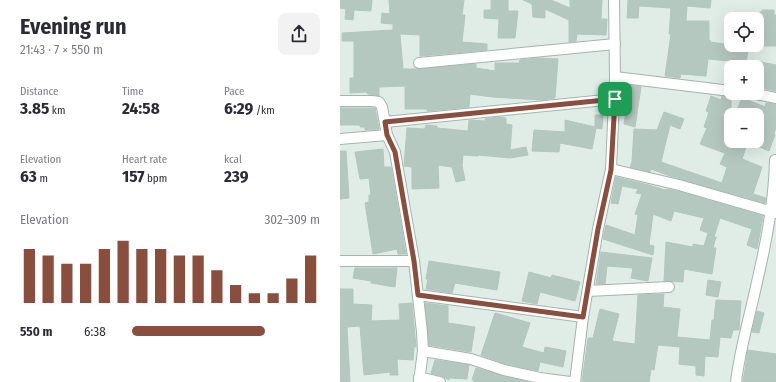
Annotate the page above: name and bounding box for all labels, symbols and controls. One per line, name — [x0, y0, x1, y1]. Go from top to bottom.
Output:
map controls — [724, 12, 764, 148]
button: locate — [724, 12, 764, 52]
text: Evening run — [20, 13, 127, 40]
button: share — [278, 13, 320, 55]
text: 21:43 · 7 × 550 m — [20, 42, 103, 57]
button: + — [724, 60, 764, 100]
pin — [598, 82, 632, 116]
text: Distance — [20, 85, 59, 98]
text: Time — [122, 85, 144, 98]
text: Pace — [224, 85, 245, 98]
icon: arrive — [604, 88, 626, 110]
text: 3.85 — [20, 98, 49, 119]
text: 24:58 — [122, 98, 160, 119]
text: 6:29 — [224, 98, 253, 119]
text: km — [49, 104, 65, 117]
text: /km — [253, 104, 275, 117]
button: − — [724, 108, 764, 148]
text: Elevation — [20, 153, 61, 166]
text: Heart rate — [122, 153, 167, 166]
text: kcal — [224, 153, 242, 166]
text: 63 — [20, 166, 37, 187]
text: 157 — [122, 166, 144, 187]
text: 239 — [224, 166, 249, 187]
text: m — [37, 172, 48, 185]
text: bpm — [144, 172, 167, 185]
text: Elevation — [20, 212, 69, 227]
text: 302–309 m — [264, 212, 320, 227]
text: 550 m — [20, 324, 52, 339]
text: 6:38 — [84, 324, 106, 339]

